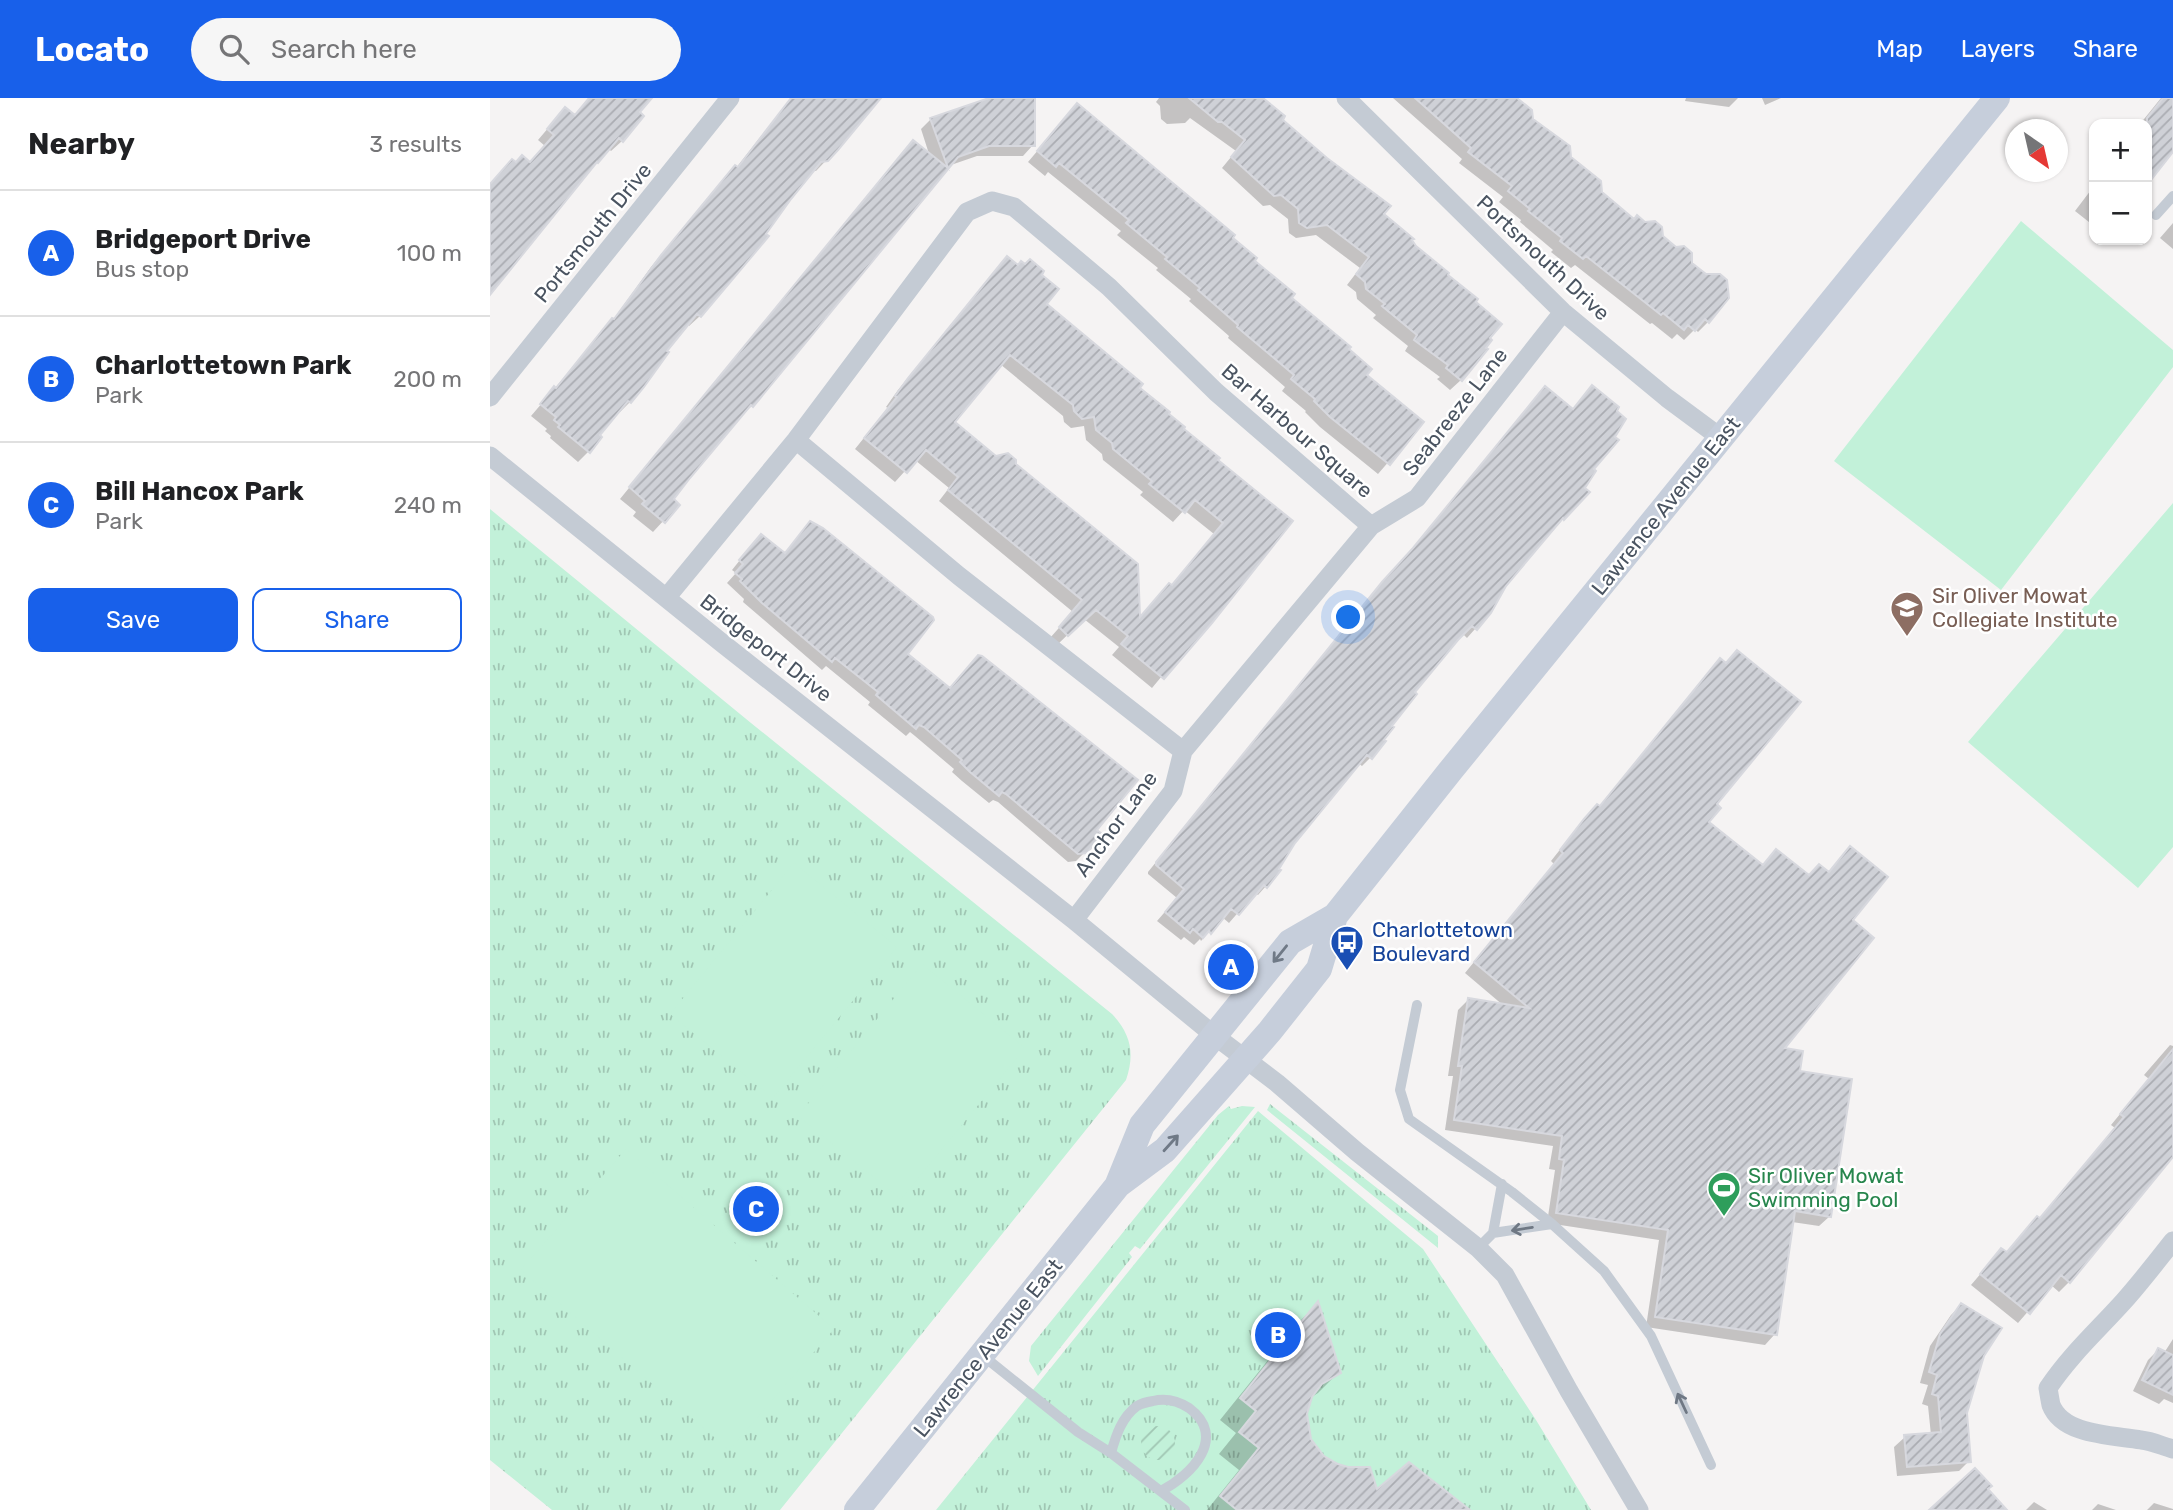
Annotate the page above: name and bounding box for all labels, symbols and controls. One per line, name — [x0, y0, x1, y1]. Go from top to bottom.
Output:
search box — [191, 18, 681, 81]
text: Locato — [35, 30, 149, 69]
icon: search — [215, 30, 253, 68]
text: Search here — [271, 34, 417, 65]
text: Map — [1876, 35, 1923, 63]
text: Layers — [1961, 35, 2035, 63]
text: Share — [2073, 35, 2138, 63]
north arrow — [2005, 119, 2068, 182]
map controls — [2089, 119, 2152, 245]
button: + — [2089, 119, 2152, 182]
text: Nearby — [28, 126, 135, 162]
text: 3 results — [369, 130, 462, 158]
street label: Portsmouth Drive — [529, 158, 657, 308]
button: − — [2089, 182, 2152, 245]
street label: Portsmouth Drive — [1472, 190, 1615, 326]
text: Bridgeport Drive — [95, 224, 311, 255]
text: A — [43, 239, 59, 267]
text: 100 m — [397, 239, 462, 267]
text: Bus stop — [95, 255, 189, 283]
street label: Seabreeze Lane — [1397, 343, 1512, 481]
text: Charlottetown Park — [95, 350, 352, 381]
street label: Bar Harbour Square — [1217, 358, 1378, 503]
text: B — [43, 365, 59, 393]
text: 200 m — [393, 365, 462, 393]
text: Park — [95, 381, 143, 409]
street label: Lawrence Avenue East — [1586, 411, 1745, 600]
text: Bill Hancox Park — [95, 476, 304, 507]
text: C — [43, 491, 59, 519]
text: 240 m — [394, 491, 462, 519]
text: Park — [95, 507, 143, 535]
place label: Sir Oliver Mowat Collegiate Institute — [1932, 583, 2118, 632]
button: Save — [28, 588, 238, 652]
button: Share — [252, 588, 462, 652]
street label: Bridgeport Drive — [695, 588, 837, 707]
school or university icon: Sir Oliver Mowat Collegiate Institute — [1888, 589, 1926, 638]
your location — [1331, 600, 1365, 634]
street label: Anchor Lane — [1069, 766, 1162, 881]
place label: Charlottetown Boulevard — [1372, 917, 1513, 966]
bus stop icon: Charlottetown Boulevard — [1328, 923, 1366, 972]
pin: A — [1208, 941, 1254, 993]
one-way arrow — [1272, 945, 1288, 963]
one-way arrow — [1163, 1134, 1179, 1152]
place label: Sir Oliver Mowat Swimming Pool — [1748, 1163, 1904, 1212]
sports icon: Sir Oliver Mowat Swimming Pool — [1705, 1169, 1743, 1218]
pin: C — [733, 1183, 779, 1235]
one-way arrow — [1512, 1223, 1534, 1236]
street label: Lawrence Avenue East — [908, 1253, 1067, 1442]
pin: B — [1255, 1309, 1301, 1361]
one-way arrow — [1675, 1393, 1688, 1414]

